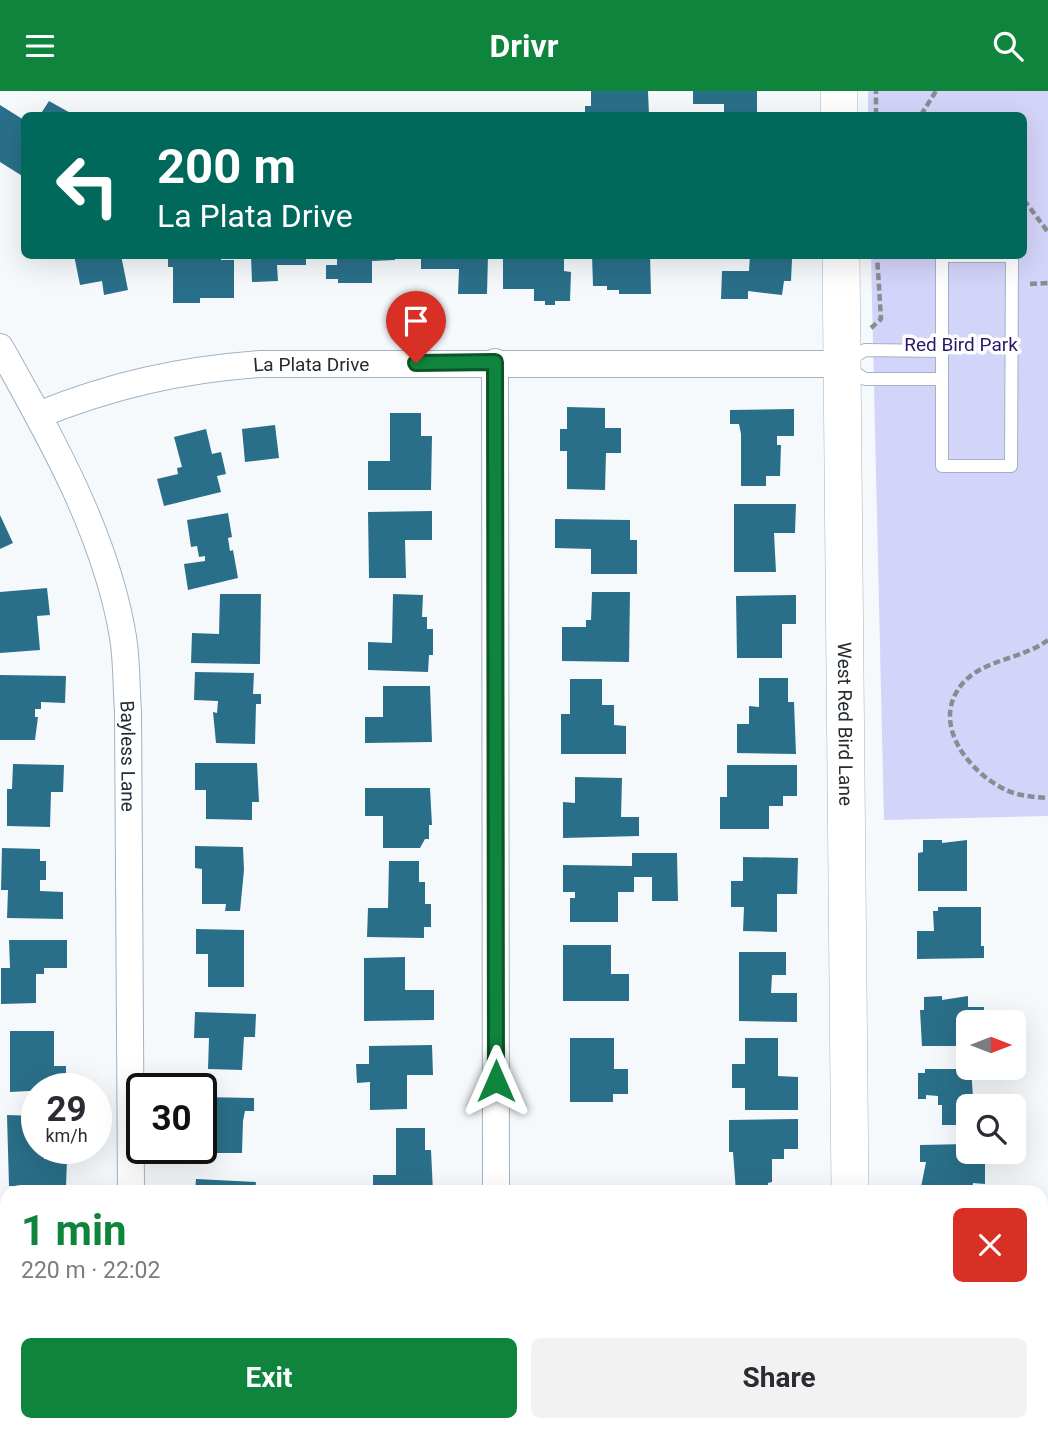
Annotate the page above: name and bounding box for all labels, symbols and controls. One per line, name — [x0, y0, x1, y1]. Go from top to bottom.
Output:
icon: menu — [21, 27, 59, 65]
text: Drivr — [490, 27, 558, 65]
icon: search — [989, 27, 1027, 65]
text: 200 m — [157, 138, 296, 195]
icon: left — [42, 140, 133, 231]
text: La Plata Drive — [157, 197, 353, 235]
pin — [386, 291, 446, 363]
icon: arrive — [397, 302, 435, 340]
park label: Red Bird Park — [904, 333, 1018, 356]
street label: La Plata Drive — [252, 352, 369, 376]
street label: West Red Bird Lane — [833, 642, 858, 806]
street label: Bayless Lane — [116, 700, 140, 812]
north arrow — [956, 1010, 1026, 1080]
map controls — [956, 1010, 1026, 1164]
position arrow — [459, 1044, 533, 1118]
speed limit sign: 30 — [126, 1073, 217, 1164]
text: 29 — [46, 1089, 87, 1130]
button: search — [956, 1094, 1026, 1164]
text: km/h — [45, 1125, 88, 1146]
text: 1 min — [21, 1206, 127, 1255]
button: close — [953, 1208, 1027, 1282]
text: 220 m · 22:02 — [21, 1257, 160, 1284]
button: Exit — [21, 1338, 517, 1418]
button: Share — [531, 1338, 1027, 1418]

